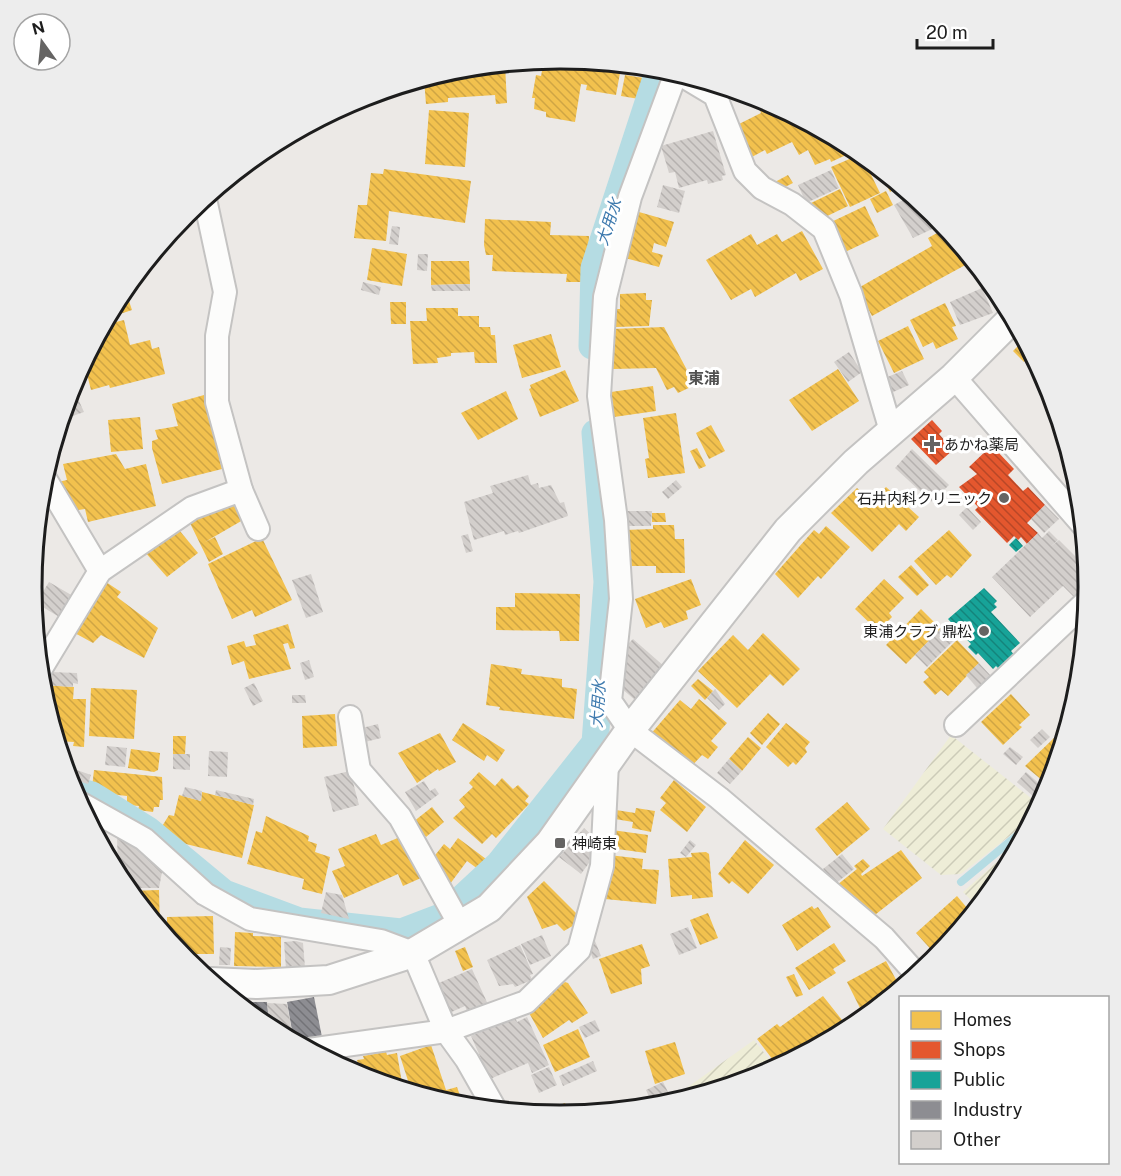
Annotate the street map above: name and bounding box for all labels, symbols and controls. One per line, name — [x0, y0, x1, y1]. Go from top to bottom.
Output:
north arrow — [12, 12, 72, 72]
scale bar — [917, 12, 994, 50]
text: N — [30, 17, 47, 39]
text: 20 m — [926, 22, 968, 43]
water label: 大用水 — [593, 194, 626, 248]
district label: 東浦 — [688, 369, 720, 388]
place label: あかね薬局 — [944, 436, 1019, 453]
marker: あかね薬局 — [925, 437, 939, 451]
place label: 石井内科クリニック — [857, 490, 992, 507]
marker: 石井内科クリニック — [997, 491, 1011, 505]
place label: 東浦クラブ 鼎松 — [863, 623, 972, 640]
marker: 東浦クラブ 鼎松 — [977, 624, 991, 638]
water label: 大用水 — [587, 677, 609, 729]
place label: 神崎東 — [572, 835, 617, 852]
marker: 神崎東 — [553, 836, 567, 850]
legend — [899, 996, 1109, 1164]
text: Homes — [953, 1009, 1012, 1030]
text: Shops — [953, 1039, 1005, 1060]
text: Public — [953, 1069, 1005, 1090]
text: Industry — [953, 1099, 1023, 1120]
text: Other — [953, 1129, 1001, 1150]

